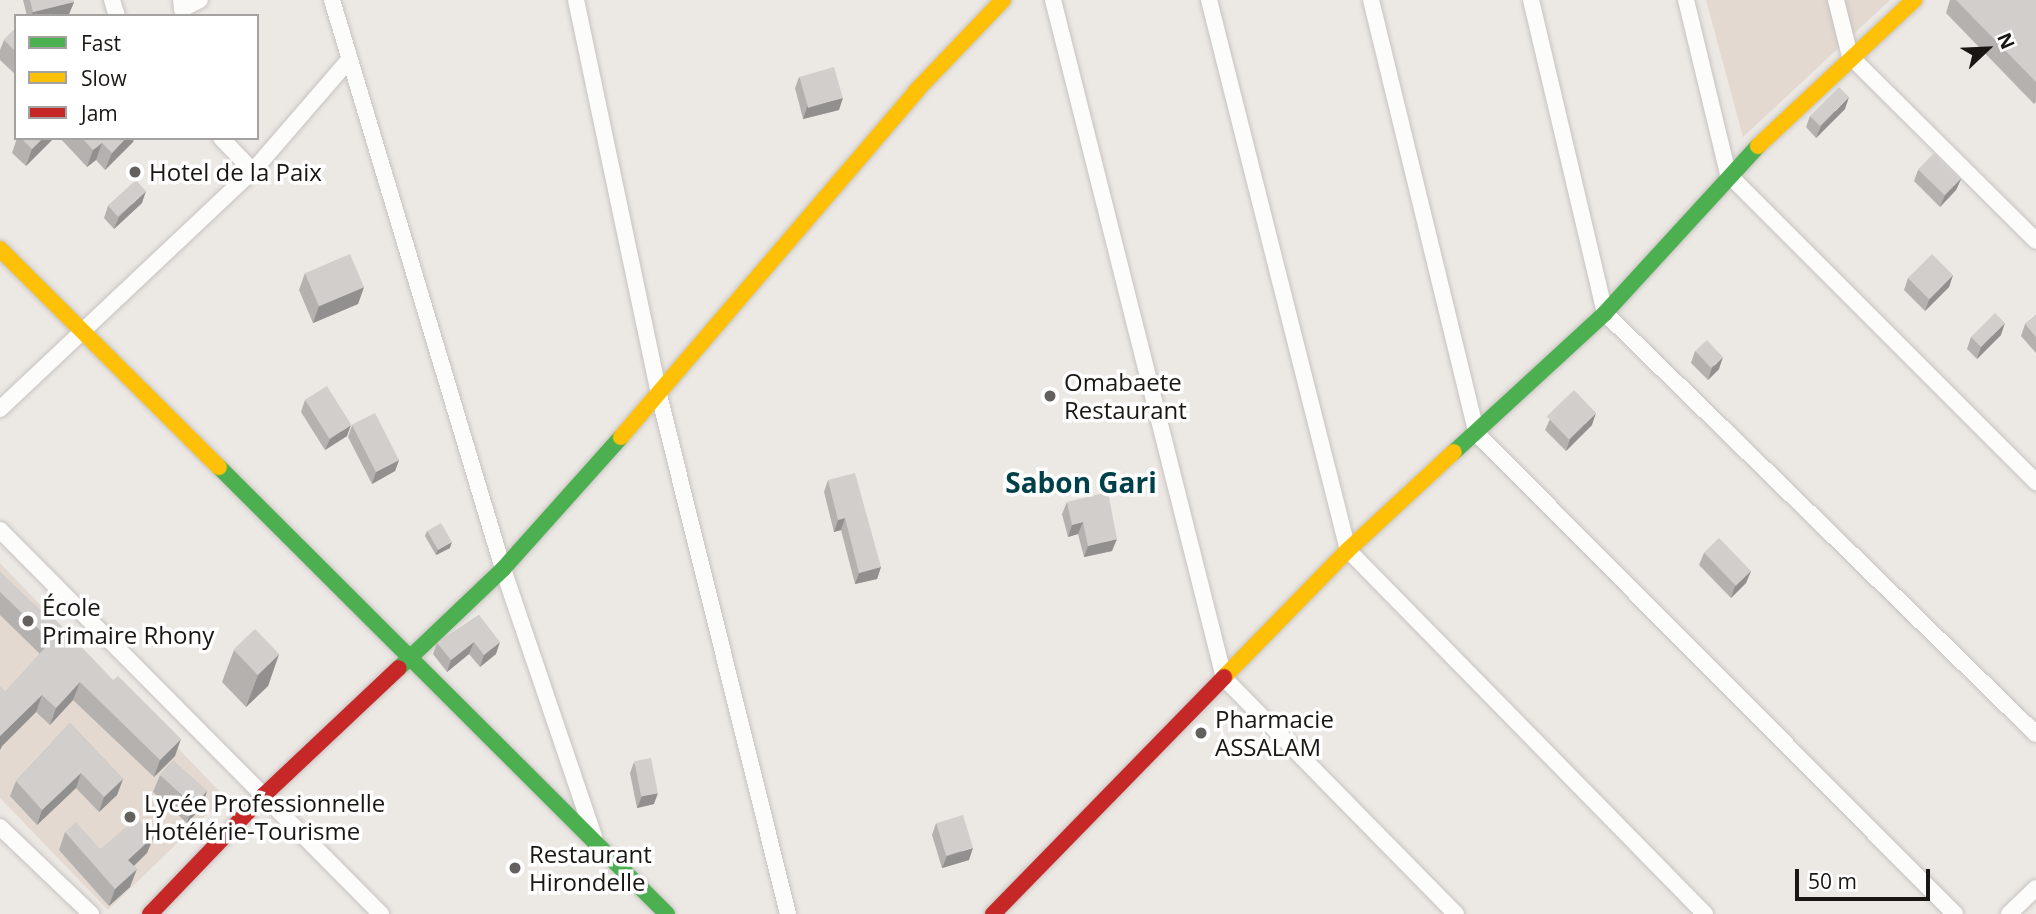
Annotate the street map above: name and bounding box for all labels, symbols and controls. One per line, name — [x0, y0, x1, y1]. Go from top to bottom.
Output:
legend — [14, 14, 259, 140]
north arrow — [1952, 14, 2022, 84]
text: Fast — [81, 29, 121, 57]
text: N — [1991, 29, 2021, 53]
text: Slow — [81, 64, 127, 92]
text: Jam — [81, 99, 118, 127]
place label: Hotel de la Paix — [149, 158, 322, 186]
marker: Hotel de la Paix — [127, 164, 143, 180]
place label: Omabaete Restaurant — [1064, 368, 1187, 424]
marker: Omabaete Restaurant — [1042, 388, 1058, 404]
district label: Sabon Gari — [1005, 465, 1157, 499]
place label: École Primaire Rhony — [42, 593, 214, 649]
marker: École Primaire Rhony — [20, 613, 36, 629]
place label: Pharmacie ASSALAM — [1215, 705, 1334, 761]
marker: Pharmacie ASSALAM — [1193, 725, 1209, 741]
place label: Lycée Professionnelle Hotélérie-Tourisme — [144, 789, 385, 845]
marker: Lycée Professionnelle Hotélérie-Tourisme — [122, 809, 138, 825]
place label: Restaurant Hirondelle — [529, 840, 652, 896]
scale bar — [1798, 855, 1933, 899]
marker: Restaurant Hirondelle — [507, 860, 523, 876]
text: 50 m — [1808, 867, 1857, 895]

